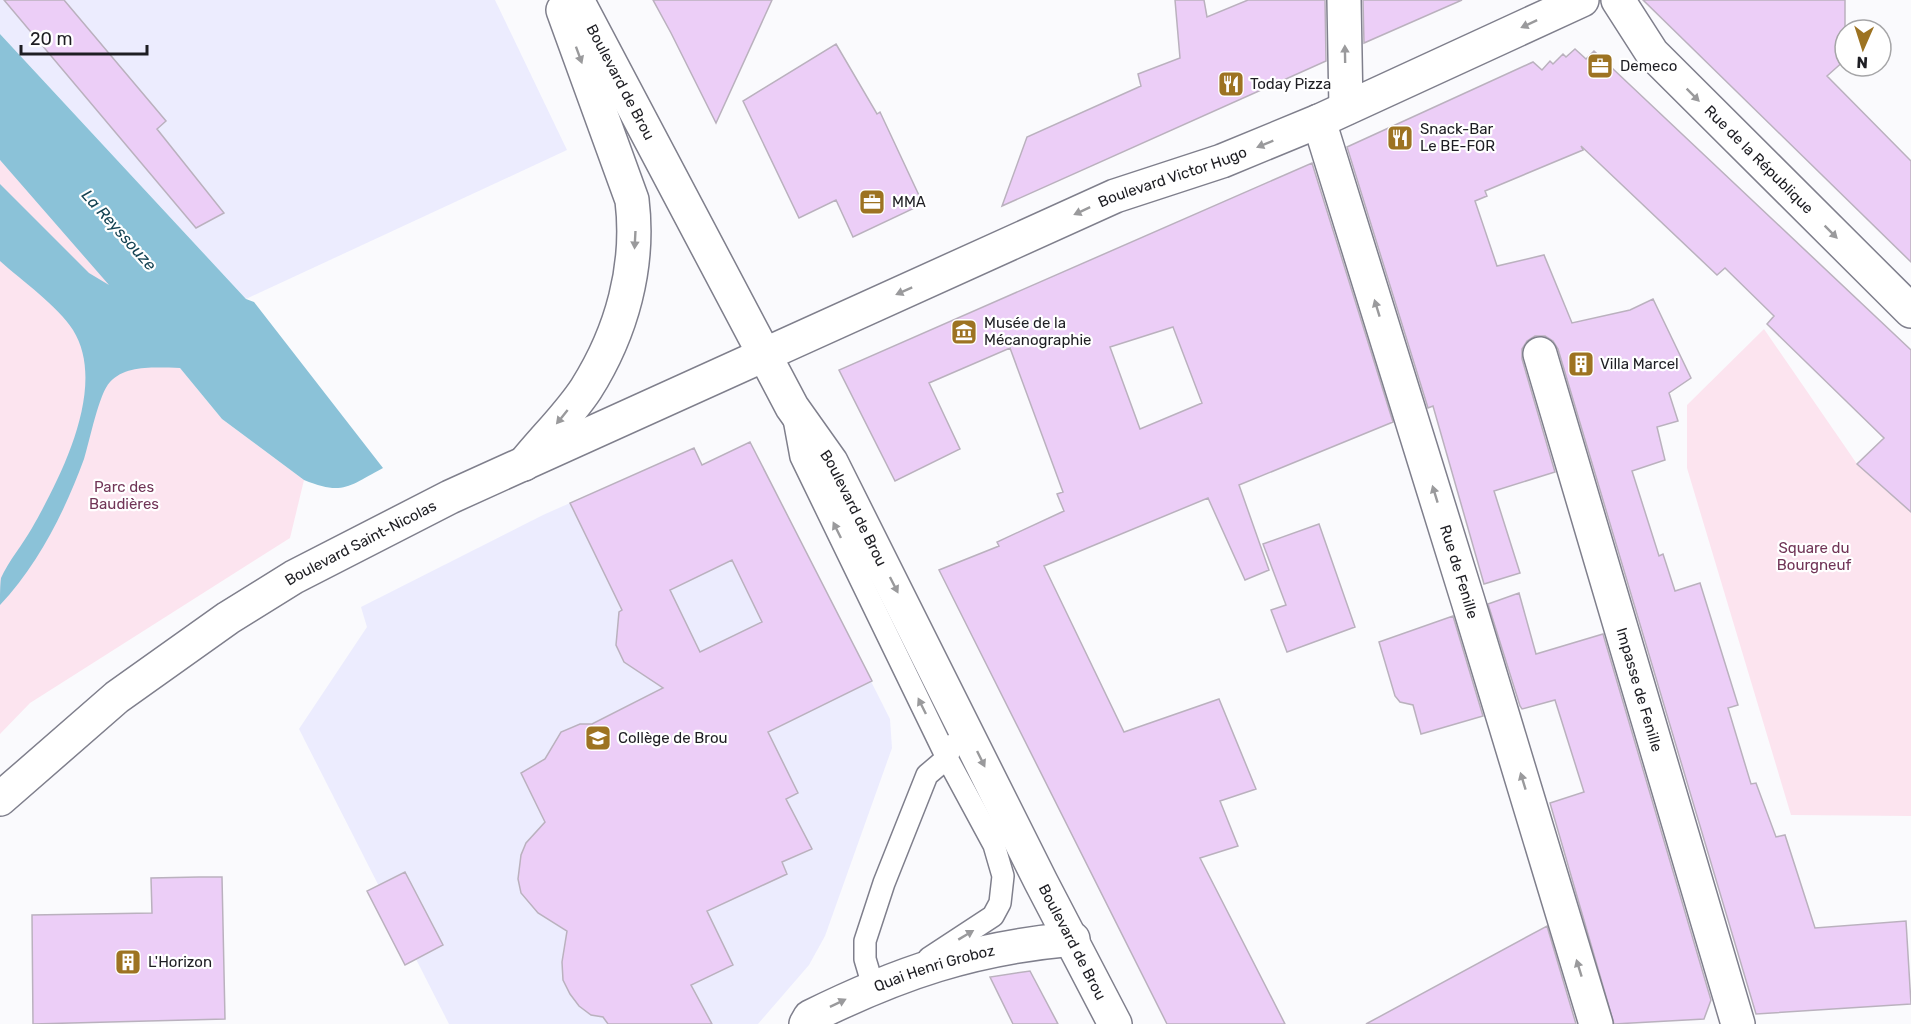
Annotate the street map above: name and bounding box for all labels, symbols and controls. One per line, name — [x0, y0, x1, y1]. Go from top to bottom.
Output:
scale bar — [21, 18, 147, 56]
north arrow — [1833, 18, 1893, 78]
one-way arrow — [1520, 20, 1537, 29]
street label: Boulevard de Brou — [583, 21, 658, 143]
text: 20 m — [30, 28, 72, 50]
one-way arrow — [1340, 44, 1350, 63]
one-way arrow — [575, 46, 585, 64]
office icon: Demeco — [1585, 51, 1615, 81]
text: N — [1856, 53, 1868, 72]
place label: Demeco — [1620, 57, 1677, 75]
restaurant icon: Today Pizza — [1216, 69, 1246, 99]
place label: Today Pizza — [1250, 75, 1331, 93]
one-way arrow — [1686, 87, 1700, 101]
street label: Rue de la République — [1701, 102, 1817, 218]
place label: Snack-Bar Le BE-FOR — [1420, 120, 1495, 155]
restaurant icon: Snack-Bar Le BE-FOR — [1385, 123, 1415, 153]
one-way arrow — [1255, 139, 1273, 149]
street label: Boulevard Victor Hugo — [1095, 143, 1250, 211]
water label: La Reyssouze — [78, 186, 160, 274]
office icon: MMA — [857, 187, 887, 217]
place label: MMA — [892, 193, 926, 211]
one-way arrow — [1072, 206, 1090, 216]
one-way arrow — [1824, 225, 1838, 239]
one-way arrow — [631, 231, 640, 250]
one-way arrow — [895, 286, 913, 296]
one-way arrow — [1372, 299, 1381, 317]
place label: Musée de la Mécanographie — [984, 314, 1092, 349]
museum icon: Musée de la Mécanographie — [949, 317, 979, 347]
building icon: Villa Marcel — [1566, 349, 1596, 379]
place label: Villa Marcel — [1600, 355, 1679, 373]
one-way arrow — [556, 409, 569, 425]
street label: Boulevard de Brou — [816, 446, 891, 569]
park label: Parc des Baudières — [89, 478, 159, 513]
one-way arrow — [1430, 485, 1439, 503]
street label: Boulevard Saint-Nicolas — [282, 496, 440, 589]
one-way arrow — [832, 522, 841, 539]
street label: Rue de Fenille — [1436, 523, 1482, 621]
park label: Square du Bourgneuf — [1777, 539, 1851, 574]
one-way arrow — [889, 576, 899, 593]
street label: Impasse de Fenille — [1612, 625, 1666, 754]
one-way arrow — [917, 697, 926, 714]
school or university icon: Collège de Brou — [583, 723, 613, 753]
place label: Collège de Brou — [618, 729, 728, 747]
one-way arrow — [976, 751, 985, 768]
one-way arrow — [1518, 772, 1527, 790]
street label: Boulevard de Brou — [1035, 881, 1110, 1003]
one-way arrow — [958, 930, 974, 941]
street label: Quai Henri Groboz — [871, 941, 997, 996]
building icon: L'Horizon — [113, 947, 143, 977]
place label: L'Horizon — [148, 953, 212, 971]
one-way arrow — [1574, 959, 1583, 977]
one-way arrow — [829, 998, 846, 1008]

